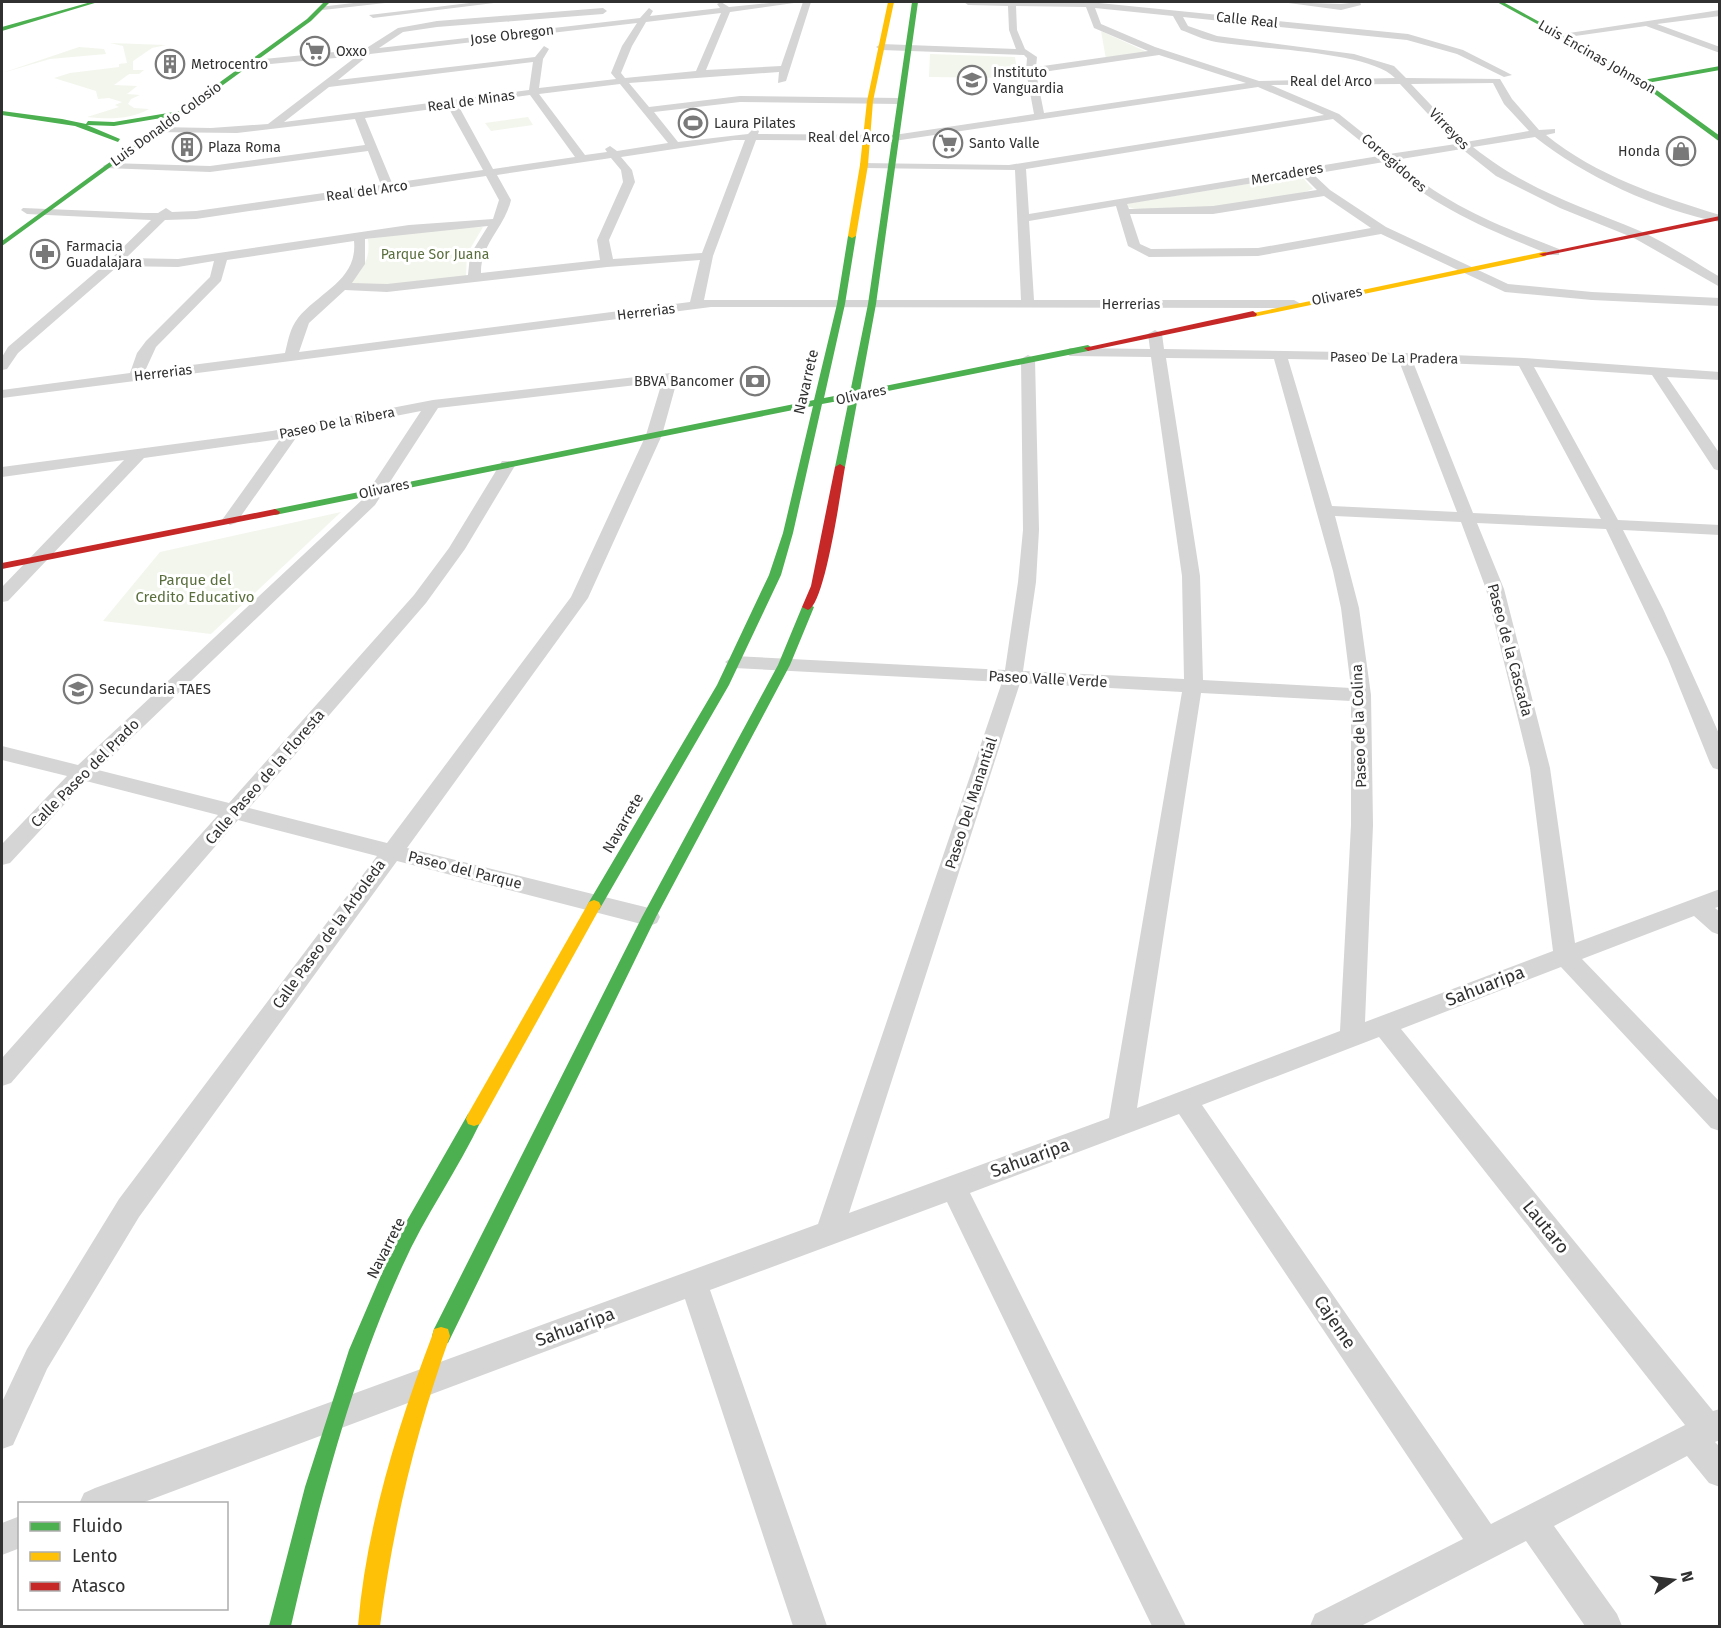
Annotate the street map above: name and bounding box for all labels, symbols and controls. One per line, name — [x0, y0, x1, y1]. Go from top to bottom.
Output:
street label: Calle Real — [1215, 8, 1279, 32]
street label: Luis Encinas Johnson — [1535, 16, 1659, 98]
street label: Jose Obregon — [469, 21, 555, 49]
supermarket icon: Oxxo — [299, 35, 331, 67]
place label: Oxxo — [336, 43, 367, 60]
building icon: Metrocentro — [154, 48, 186, 80]
place label: Metrocentro — [191, 56, 268, 73]
school or university icon: Instituto Vanguardia — [956, 64, 988, 96]
place label: Instituto Vanguardia — [993, 64, 1064, 97]
street label: Real del Arco — [1290, 73, 1372, 90]
street label: Luis Donaldo Colosio — [107, 78, 225, 170]
street label: Real de Minas — [426, 86, 516, 116]
street label: Virreyes — [1425, 105, 1473, 153]
sports icon: Laura Pilates — [677, 107, 709, 139]
place label: Laura Pilates — [714, 115, 796, 132]
supermarket icon: Santo Valle — [932, 127, 964, 159]
street label: Real del Arco — [808, 129, 890, 146]
street label: Corregidores — [1358, 130, 1430, 196]
building icon: Plaza Roma — [171, 131, 203, 163]
place label: Santo Valle — [969, 135, 1040, 152]
shop icon: Honda — [1665, 135, 1697, 167]
place label: Plaza Roma — [208, 139, 281, 156]
place label: Honda — [1618, 143, 1660, 160]
street label: Mercaderes — [1250, 159, 1325, 189]
street label: Real del Arco — [325, 177, 409, 205]
pharmacy icon: Farmacia Guadalajara — [29, 238, 61, 270]
place label: Farmacia Guadalajara — [66, 238, 142, 271]
park label: Parque Sor Juana — [381, 246, 489, 263]
street label: Olivares — [1310, 283, 1364, 309]
street label: Herrerias — [1102, 296, 1161, 313]
street label: Herrerias — [616, 300, 677, 324]
street label: Navarrete — [790, 348, 822, 416]
street label: Paseo De La Pradera — [1330, 348, 1458, 368]
street label: Herrerias — [133, 361, 194, 385]
bank icon: BBVA Bancomer — [739, 365, 771, 397]
place label: BBVA Bancomer — [634, 373, 735, 390]
street label: Olivares — [834, 381, 888, 409]
street label: Paseo De la Ribera — [278, 403, 396, 443]
street label: Olivares — [357, 475, 411, 503]
park label: Parque del Credito Educativo — [135, 571, 255, 606]
street label: Paseo de la Cascada — [1484, 582, 1536, 718]
street label: Paseo de la Colina — [1348, 664, 1370, 788]
street label: Paseo Valle Verde — [988, 667, 1108, 691]
school or university icon: Secundaria TAES — [62, 673, 94, 705]
place label: Secundaria TAES — [99, 680, 211, 698]
street label: Calle Paseo de la Floresta — [202, 706, 328, 848]
street label: Calle Paseo del Prado — [27, 715, 143, 831]
street label: Paseo Del Manantial — [941, 734, 1001, 871]
street label: Navarrete — [599, 790, 647, 856]
street label: Paseo del Parque — [406, 847, 524, 893]
street label: Calle Paseo de la Arboleda — [269, 856, 389, 1012]
street label: Sahuaripa — [1442, 961, 1528, 1011]
street label: Sahuaripa — [987, 1134, 1073, 1182]
street label: Lautaro — [1518, 1196, 1574, 1258]
street label: Navarrete — [363, 1214, 409, 1282]
street label: Cajeme — [1309, 1291, 1361, 1353]
street label: Sahuaripa — [532, 1303, 618, 1351]
legend — [18, 1502, 228, 1610]
text: Fluido — [72, 1515, 123, 1537]
text: Lento — [72, 1545, 118, 1567]
north arrow — [1643, 1550, 1703, 1610]
text: N — [1677, 1569, 1698, 1584]
text: Atasco — [72, 1575, 125, 1597]

